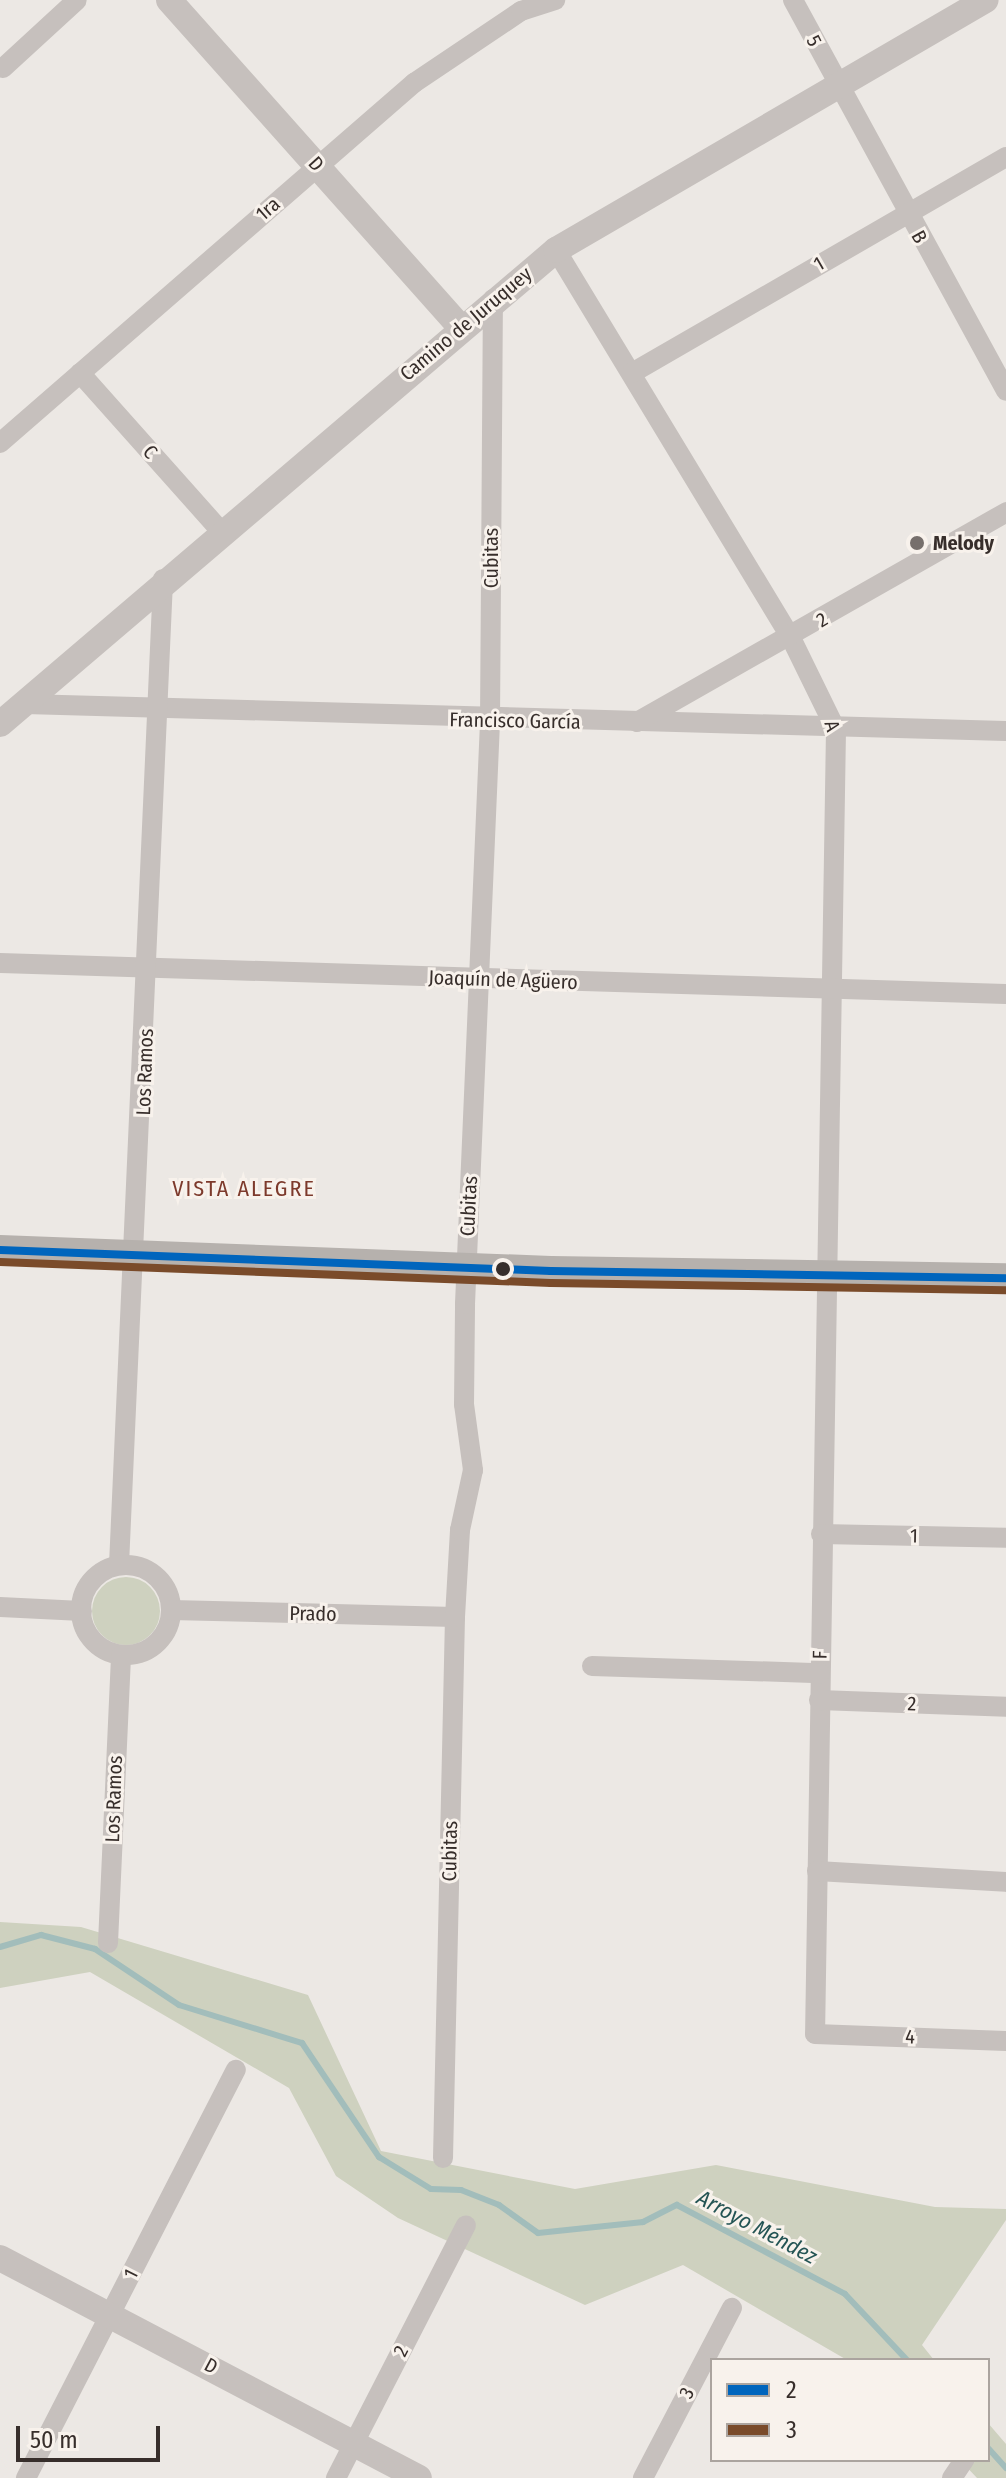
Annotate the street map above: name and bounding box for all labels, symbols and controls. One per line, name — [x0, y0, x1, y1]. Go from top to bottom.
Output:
street label: 5 — [801, 31, 827, 51]
street label: D — [303, 152, 329, 176]
street label: 1ra — [251, 192, 285, 226]
street label: B — [906, 226, 932, 248]
street label: 1 — [810, 252, 828, 276]
street label: Camino de Juruquey — [395, 262, 537, 386]
street label: C — [138, 440, 162, 464]
street label: Cubitas — [479, 528, 503, 588]
place label: Melody — [933, 531, 994, 555]
marker: Melody — [908, 534, 926, 552]
street label: 2 — [812, 607, 832, 633]
street label: Francisco García — [449, 708, 581, 734]
street label: A — [819, 717, 845, 735]
street label: Joaquín de Agüero — [428, 965, 578, 995]
street label: Los Ramos — [131, 1028, 159, 1116]
street label: Cubitas — [455, 1175, 483, 1237]
district label: VISTA ALEGRE — [172, 1176, 316, 1202]
unlabelled marker — [495, 1261, 511, 1277]
street label: 1 — [910, 1524, 918, 1548]
street label: Prado — [289, 1602, 337, 1626]
street label: F — [808, 1650, 832, 1660]
street label: 2 — [907, 1692, 917, 1716]
street label: Los Ramos — [100, 1755, 128, 1843]
street label: Cubitas — [437, 1821, 463, 1881]
street label: 4 — [905, 2025, 915, 2049]
water label: Arroyo Méndez — [693, 2184, 821, 2270]
street label: 1 — [119, 2265, 143, 2283]
street label: 2 — [388, 2342, 414, 2360]
street label: D — [200, 2353, 222, 2379]
legend — [710, 2358, 990, 2462]
text: 2 — [786, 2376, 797, 2404]
street label: 3 — [674, 2383, 700, 2403]
scale bar — [20, 2410, 164, 2460]
text: 3 — [786, 2416, 797, 2444]
text: 50 m — [30, 2426, 78, 2454]

